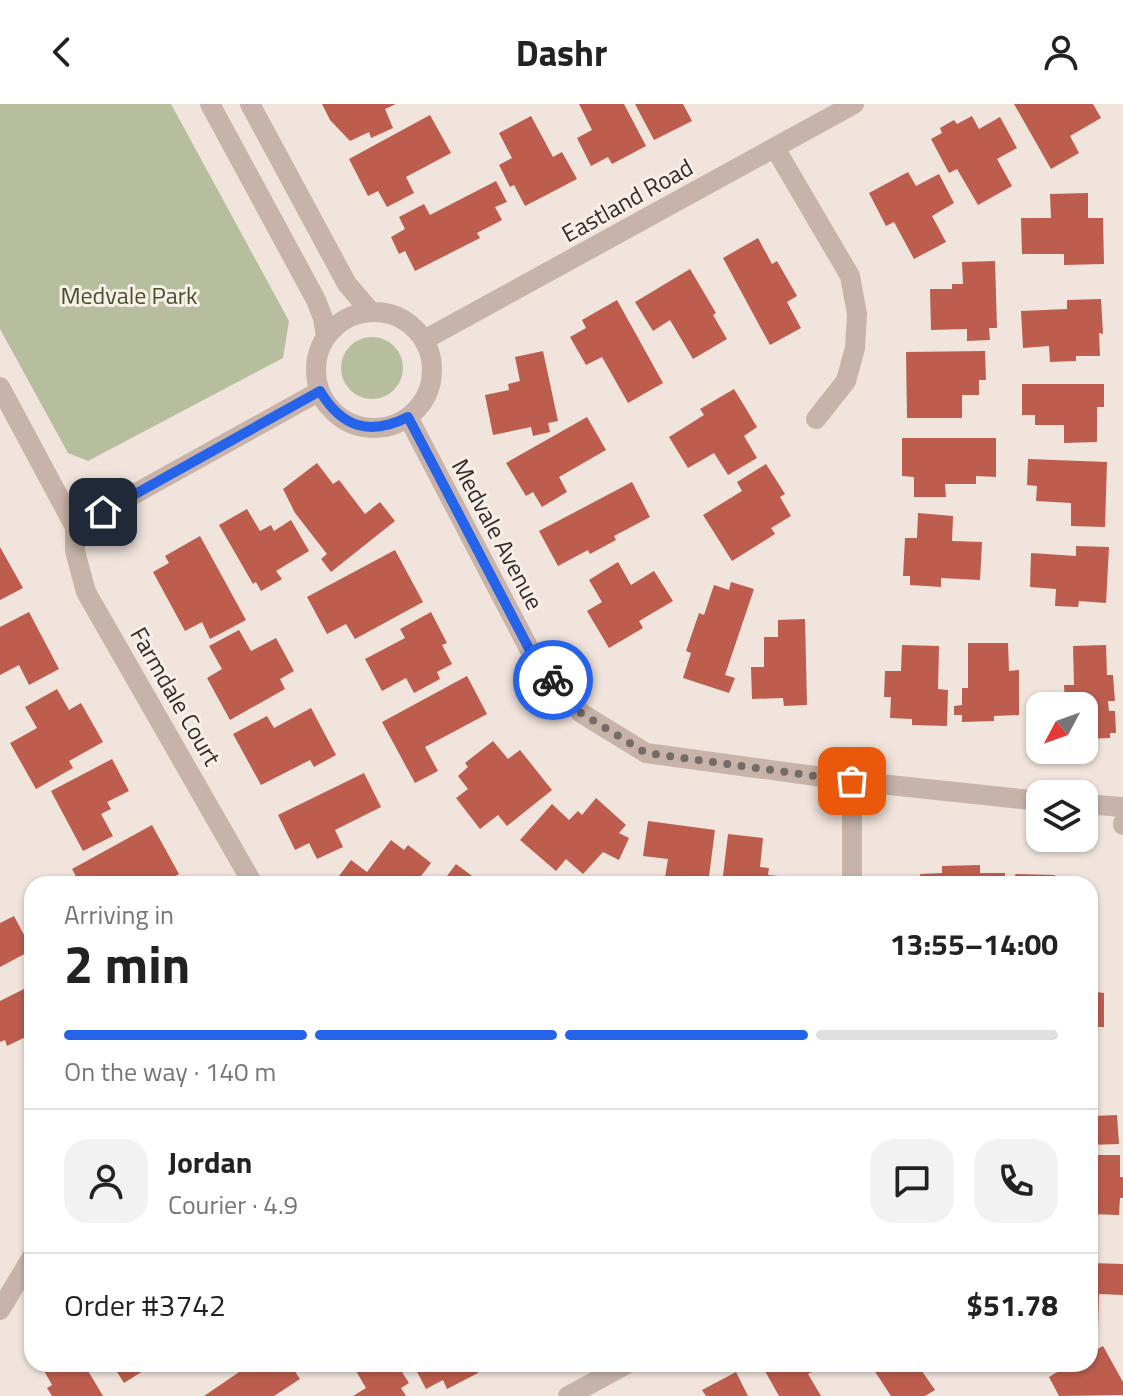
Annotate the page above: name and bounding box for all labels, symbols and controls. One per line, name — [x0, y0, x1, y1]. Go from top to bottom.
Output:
text: Dashr — [516, 25, 607, 80]
icon: back — [40, 30, 84, 74]
icon: person — [1039, 30, 1083, 74]
street label: Eastland Road — [555, 149, 699, 251]
park label: Medvale Park — [60, 277, 198, 313]
street label: Medvale Avenue — [443, 452, 553, 616]
pin — [69, 478, 137, 546]
icon: home — [81, 490, 125, 534]
street label: Farmdale Court — [122, 620, 231, 773]
courier — [513, 640, 593, 720]
icon: bike — [531, 658, 575, 702]
north arrow — [1026, 692, 1098, 764]
map controls — [1026, 692, 1098, 852]
pin — [818, 747, 886, 815]
icon: bag — [830, 759, 874, 803]
button: layers — [1026, 780, 1098, 852]
text: Arriving in — [64, 895, 174, 934]
text: 13:55–14:00 — [890, 921, 1058, 967]
text: 2 min — [64, 924, 190, 1003]
text: On the way · 140 m — [64, 1052, 276, 1091]
button: person — [64, 1139, 148, 1223]
text: Jordan — [168, 1139, 252, 1185]
button: chat — [870, 1139, 954, 1223]
button: phone — [974, 1139, 1058, 1223]
text: Courier · 4.9 — [168, 1185, 298, 1224]
text: Order #3742 — [64, 1282, 226, 1328]
text: $51.78 — [966, 1282, 1058, 1328]

